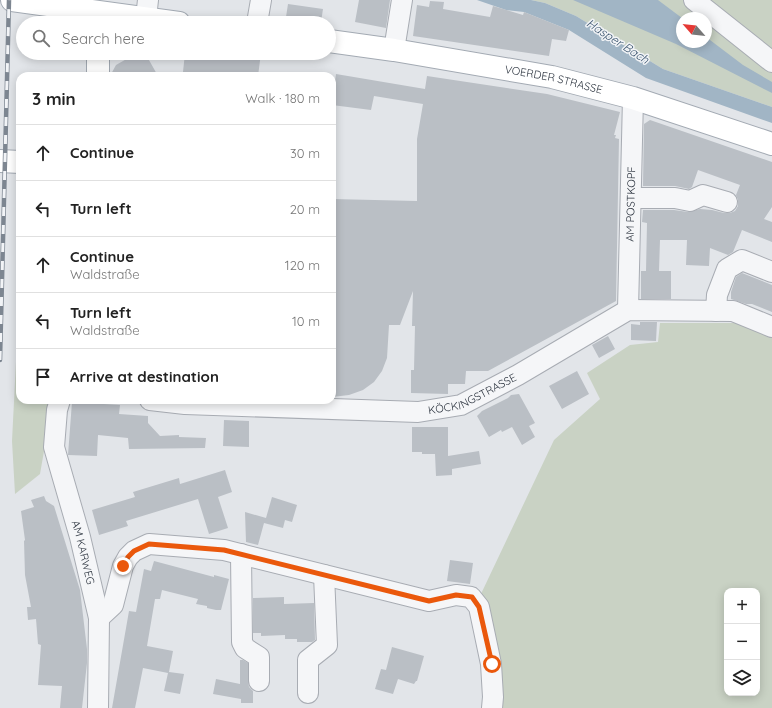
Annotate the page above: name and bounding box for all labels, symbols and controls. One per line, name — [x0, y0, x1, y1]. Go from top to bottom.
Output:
north arrow — [676, 12, 712, 48]
water label: Hasper Bach — [584, 15, 652, 67]
search box — [16, 16, 336, 60]
icon: search — [30, 27, 52, 49]
text: Search here — [62, 29, 145, 48]
street label: VOERDER STRASSE — [504, 62, 604, 97]
text: 3 min — [32, 88, 76, 109]
text: Walk · 180 m — [245, 90, 320, 106]
icon: ahead — [32, 142, 54, 164]
text: Continue — [70, 143, 134, 162]
text: 30 m — [290, 145, 320, 161]
street label: AM POSTKOPF — [623, 166, 638, 242]
icon: left — [32, 198, 54, 220]
text: Turn left — [70, 199, 132, 218]
text: 20 m — [290, 201, 320, 217]
text: Continue — [70, 247, 134, 266]
icon: ahead — [32, 254, 54, 276]
text: 120 m — [285, 257, 320, 273]
text: Waldstraße — [70, 266, 140, 282]
text: Turn left — [70, 303, 132, 322]
icon: left — [32, 310, 54, 332]
text: 10 m — [292, 313, 320, 329]
text: Waldstraße — [70, 322, 140, 338]
icon: arrive — [32, 366, 54, 388]
text: Arrive at destination — [70, 367, 219, 386]
street label: KÖCKINGSTRASSE — [427, 370, 519, 417]
street label: AM KARWEG — [69, 519, 98, 586]
route end — [114, 557, 132, 575]
map controls — [724, 588, 760, 696]
button: + — [724, 588, 760, 624]
button: − — [724, 624, 760, 660]
route start — [483, 655, 501, 673]
button: layers — [724, 660, 760, 696]

